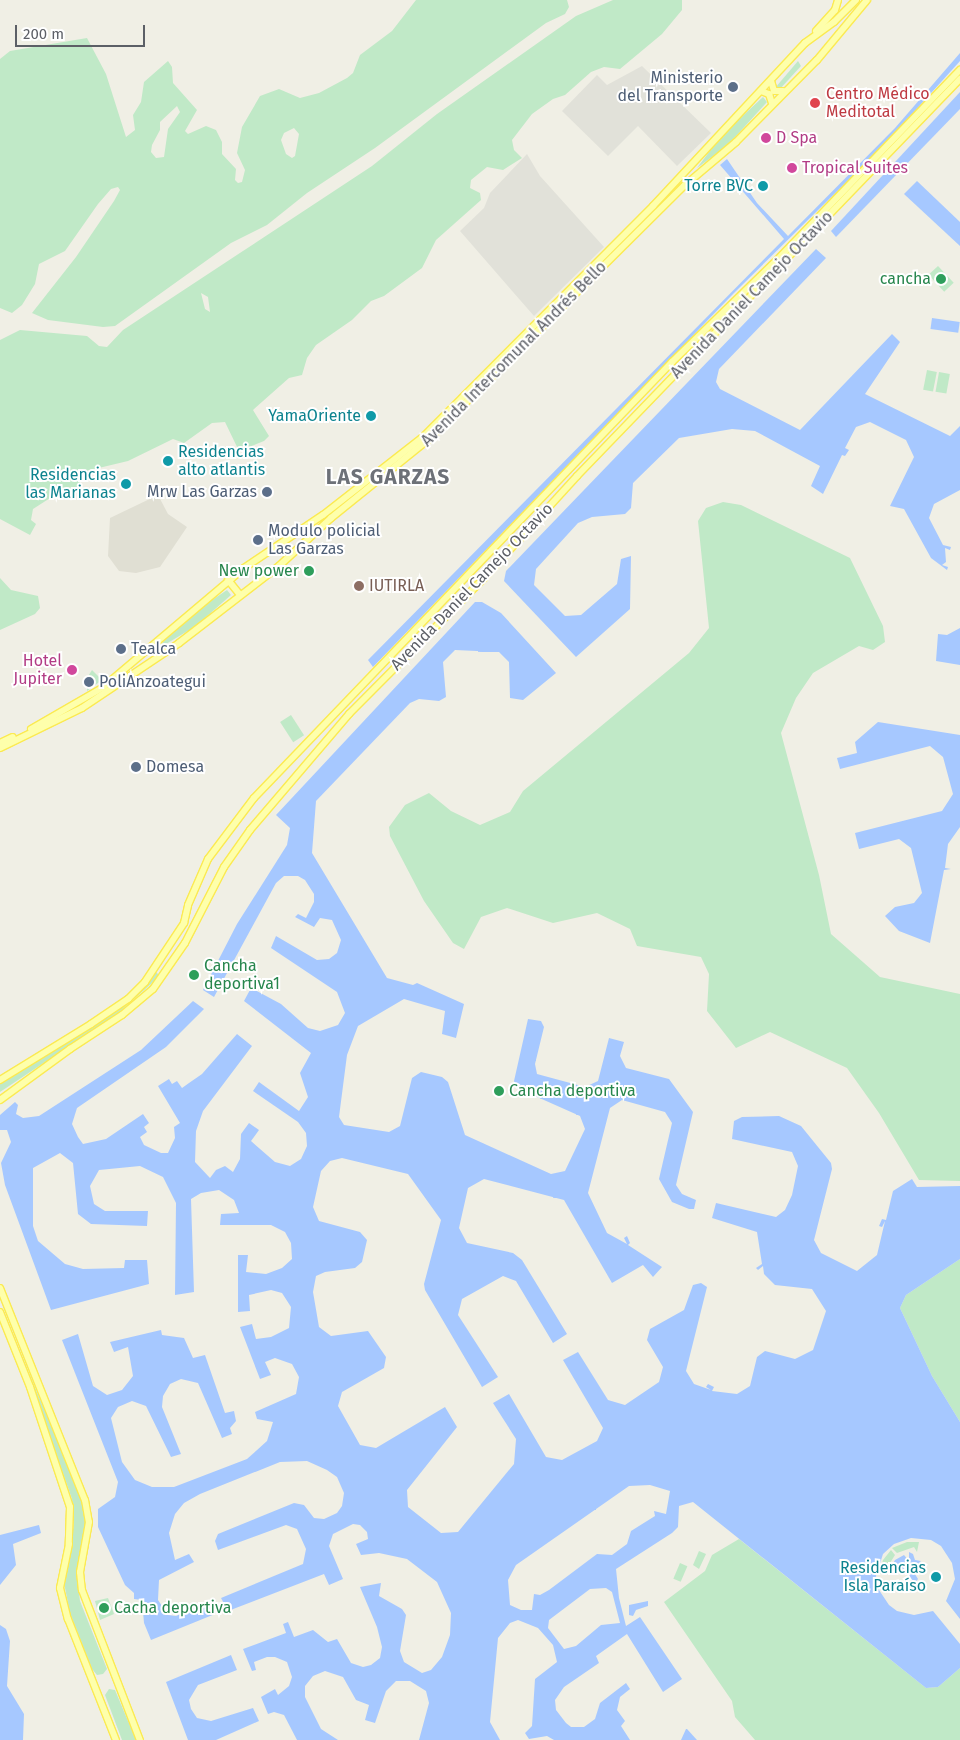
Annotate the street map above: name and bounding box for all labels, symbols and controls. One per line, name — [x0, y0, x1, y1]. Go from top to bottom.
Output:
scale bar — [18, 15, 148, 47]
text: 200 m — [23, 25, 64, 43]
place label: Ministerio del Transporte — [618, 68, 723, 106]
marker: Ministerio del Transporte — [727, 81, 739, 93]
place label: Centro Médico Meditotal — [826, 84, 930, 122]
marker: Centro Médico Meditotal — [808, 96, 822, 110]
place label: D Spa — [776, 128, 817, 148]
marker: D Spa — [760, 132, 772, 144]
place label: Tropical Suites — [802, 158, 908, 178]
marker: Tropical Suites — [786, 162, 798, 174]
place label: Torre BVC — [684, 176, 753, 196]
marker: Torre BVC — [757, 180, 769, 192]
street label: Avenida Daniel Camejo Octavio — [667, 207, 837, 383]
street label: Avenida Intercomunal Andrés Bello — [417, 257, 611, 451]
place label: cancha — [880, 269, 931, 289]
marker: cancha — [935, 273, 947, 285]
place label: YamaOriente — [268, 406, 361, 426]
marker: YamaOriente — [365, 410, 377, 422]
place label: Residencias alto atlantis — [178, 442, 265, 480]
marker: Residencias alto atlantis — [162, 455, 174, 467]
district label: LAS GARZAS — [324, 464, 452, 490]
place label: Residencias las Marianas — [25, 465, 116, 503]
marker: Residencias las Marianas — [120, 478, 132, 490]
place label: Mrw Las Garzas — [147, 482, 257, 502]
marker: Mrw Las Garzas — [261, 486, 273, 498]
street label: Avenida Daniel Camejo Octavio — [387, 499, 557, 675]
place label: Modulo policial Las Garzas — [268, 521, 380, 559]
marker: Modulo policial Las Garzas — [252, 534, 264, 546]
place label: New power — [218, 561, 299, 581]
marker: New power — [303, 565, 315, 577]
place label: IUTIRLA — [369, 576, 424, 596]
marker: IUTIRLA — [353, 580, 365, 592]
place label: Tealca — [131, 639, 176, 659]
marker: Tealca — [115, 643, 127, 655]
place label: Hotel Jupiter — [13, 651, 62, 689]
marker: Hotel Jupiter — [66, 664, 78, 676]
place label: PoliAnzoategui — [99, 672, 206, 692]
marker: PoliAnzoategui — [83, 676, 95, 688]
place label: Domesa — [146, 757, 204, 777]
marker: Domesa — [130, 761, 142, 773]
place label: Cancha deportiva1 — [204, 956, 280, 994]
marker: Cancha deportiva1 — [188, 969, 200, 981]
place label: Cancha deportiva — [509, 1081, 636, 1101]
marker: Cancha deportiva — [493, 1085, 505, 1097]
place label: Residencias Isla Paraíso — [840, 1558, 926, 1596]
marker: Residencias Isla Paraíso — [930, 1571, 942, 1583]
place label: Cacha deportiva — [114, 1598, 231, 1618]
marker: Cacha deportiva — [98, 1602, 110, 1614]

